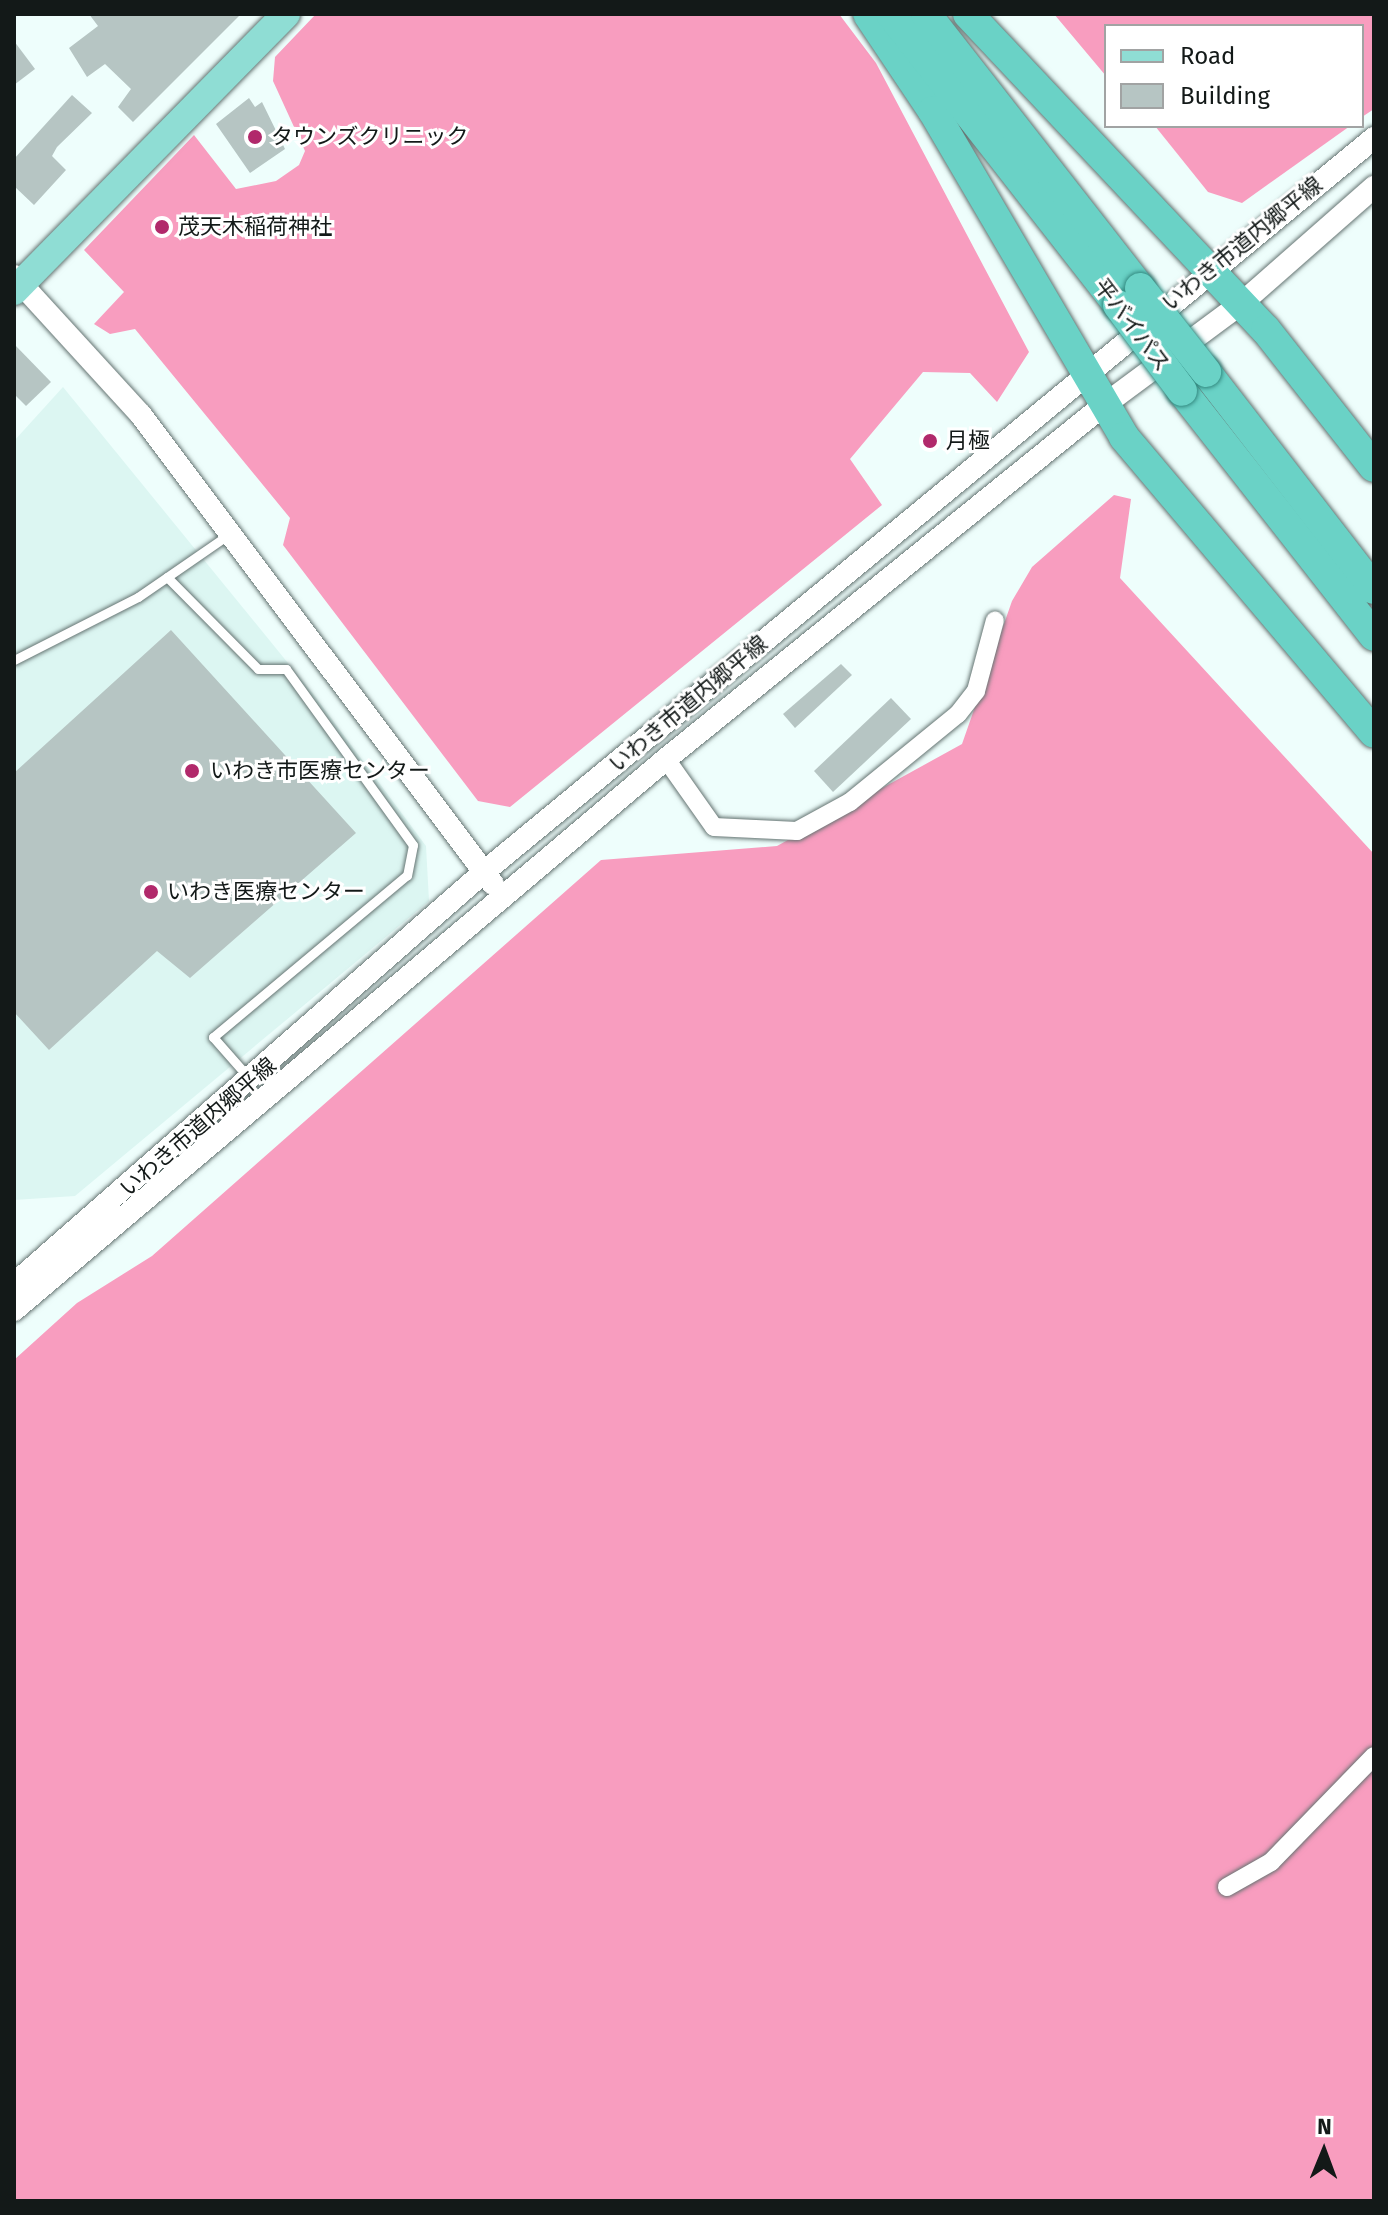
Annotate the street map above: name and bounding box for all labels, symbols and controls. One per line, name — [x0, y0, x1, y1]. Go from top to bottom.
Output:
legend — [1104, 24, 1364, 128]
text: Road — [1180, 42, 1235, 70]
text: Building — [1180, 82, 1270, 110]
place label: タウンズクリニック — [271, 124, 469, 150]
marker: タウンズクリニック — [246, 128, 264, 146]
street label: いわき市道内郷平線 — [1157, 171, 1327, 317]
place label: 茂天木稲荷神社 — [178, 214, 332, 240]
marker: 茂天木稲荷神社 — [153, 218, 171, 236]
street label: 平バイパス — [1088, 273, 1176, 377]
place label: 月極 — [946, 428, 990, 454]
marker: 月極 — [921, 432, 939, 450]
street label: いわき市道内郷平線 — [604, 630, 772, 778]
place label: いわき市医療センター — [210, 758, 430, 784]
marker: いわき市医療センター — [181, 760, 203, 782]
place label: いわき医療センター — [167, 879, 365, 905]
marker: いわき医療センター — [142, 883, 160, 901]
street label: いわき市道内郷平線 — [115, 1052, 281, 1202]
north arrow — [1284, 2111, 1364, 2191]
text: N — [1317, 2113, 1332, 2140]

